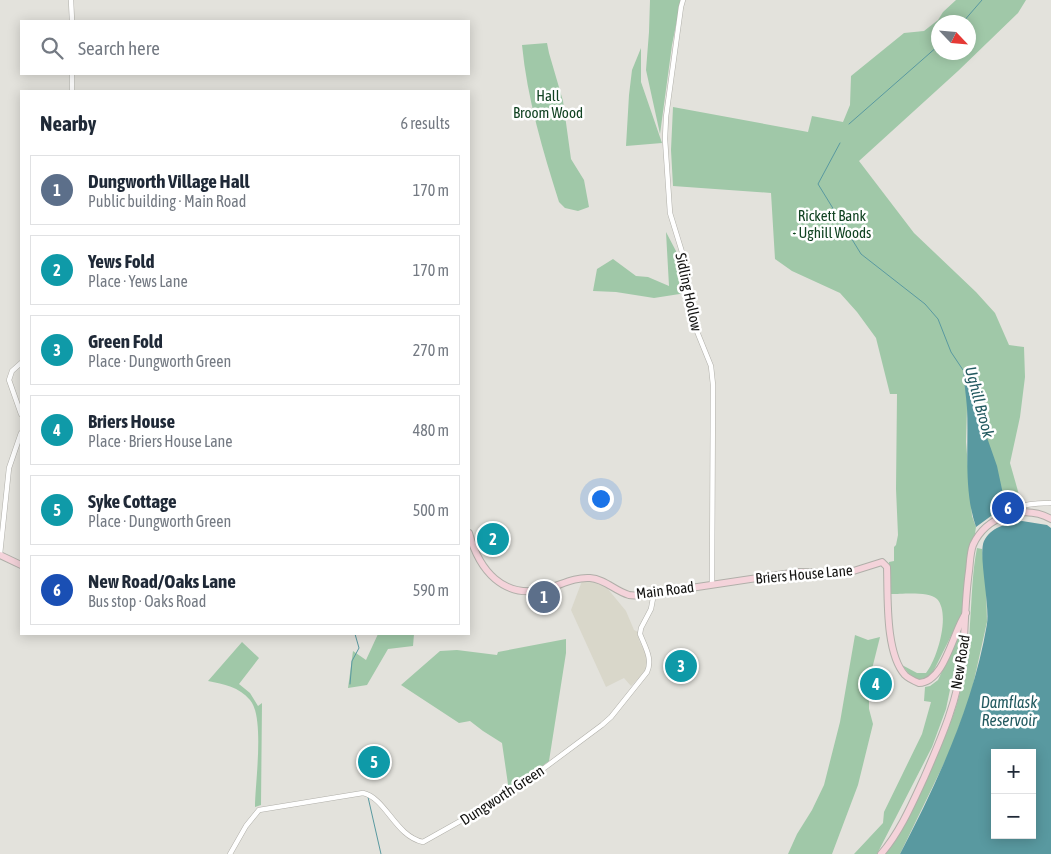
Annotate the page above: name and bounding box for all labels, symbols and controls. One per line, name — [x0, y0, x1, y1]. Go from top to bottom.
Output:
north arrow — [931, 15, 976, 60]
search box — [20, 20, 470, 75]
icon: search — [38, 34, 66, 62]
text: Search here — [78, 37, 160, 59]
park label: Hall Broom Wood — [513, 87, 583, 121]
text: Nearby — [40, 111, 96, 135]
text: 6 results — [400, 114, 450, 132]
text: Dungworth Village Hall — [88, 170, 250, 192]
text: 1 — [53, 181, 61, 199]
text: 170 m — [413, 181, 449, 199]
text: Public building · Main Road — [88, 192, 246, 210]
park label: Rickett Bank - Ughill Woods — [793, 207, 871, 241]
text: Yews Fold — [88, 250, 154, 272]
street label: Sidling Hollow — [672, 251, 706, 333]
text: 2 — [53, 261, 61, 279]
text: 170 m — [413, 261, 449, 279]
text: Place · Yews Lane — [88, 272, 188, 290]
text: Green Fold — [88, 330, 163, 352]
text: 3 — [53, 341, 61, 359]
text: 270 m — [413, 341, 449, 359]
text: Place · Dungworth Green — [88, 352, 231, 370]
water label: Ughill Brook — [961, 364, 998, 441]
text: Briers House — [88, 410, 175, 432]
text: 4 — [53, 421, 61, 439]
text: 480 m — [413, 421, 449, 439]
text: Place · Briers House Lane — [88, 432, 233, 450]
your location — [588, 486, 614, 512]
pin: 6 — [992, 489, 1024, 527]
text: Syke Cottage — [88, 490, 177, 512]
text: 5 — [53, 501, 61, 519]
text: 500 m — [413, 501, 449, 519]
text: Place · Dungworth Green — [88, 512, 231, 530]
pin: 2 — [477, 520, 509, 558]
street label: Briers House Lane — [755, 561, 854, 587]
text: New Road/Oaks Lane — [88, 570, 236, 592]
pin: 1 — [528, 578, 560, 616]
street label: Main Road — [635, 578, 695, 602]
text: 6 — [53, 581, 61, 599]
text: 590 m — [413, 581, 449, 599]
text: Bus stop · Oaks Road — [88, 592, 206, 610]
street label: New Road — [947, 633, 973, 691]
pin: 3 — [665, 647, 697, 685]
pin: 4 — [860, 665, 892, 703]
water label: Damflask Reservoir — [981, 693, 1038, 729]
pin: 5 — [358, 743, 390, 781]
map controls — [991, 749, 1036, 839]
button: + — [991, 749, 1036, 794]
street label: Dungworth Green — [457, 762, 547, 828]
button: − — [991, 794, 1036, 839]

